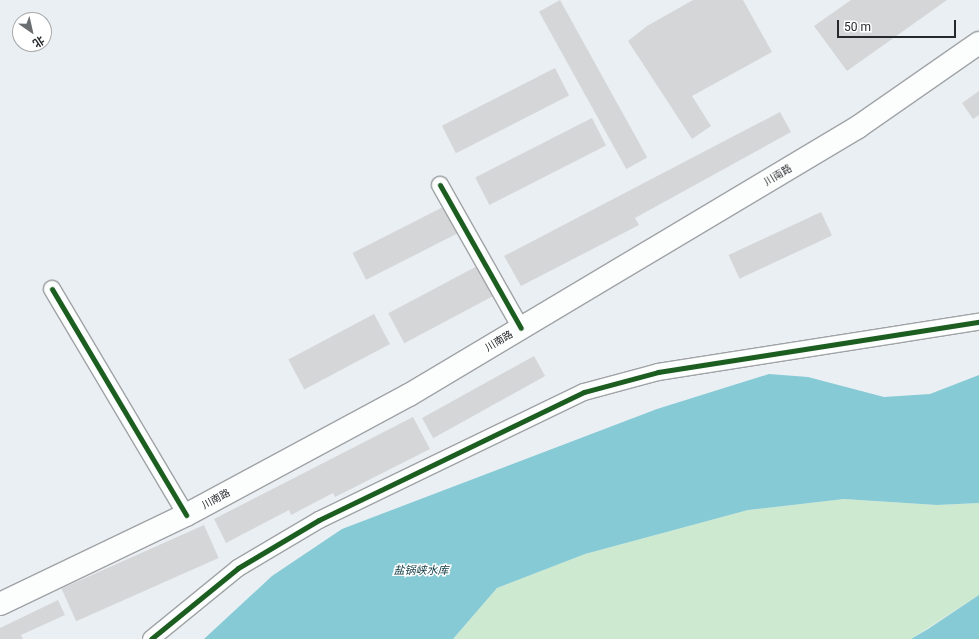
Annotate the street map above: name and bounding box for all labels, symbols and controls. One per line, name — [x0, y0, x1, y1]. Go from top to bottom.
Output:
north arrow — [12, 12, 52, 52]
scale bar — [839, 12, 958, 38]
text: 50 m — [844, 20, 871, 34]
text: 北 — [30, 33, 47, 50]
street label: 川南路 — [762, 162, 794, 188]
street label: 川南路 — [483, 328, 515, 354]
street label: 川南路 — [200, 487, 232, 511]
water label: 盐锅峡水库 — [394, 564, 448, 578]

